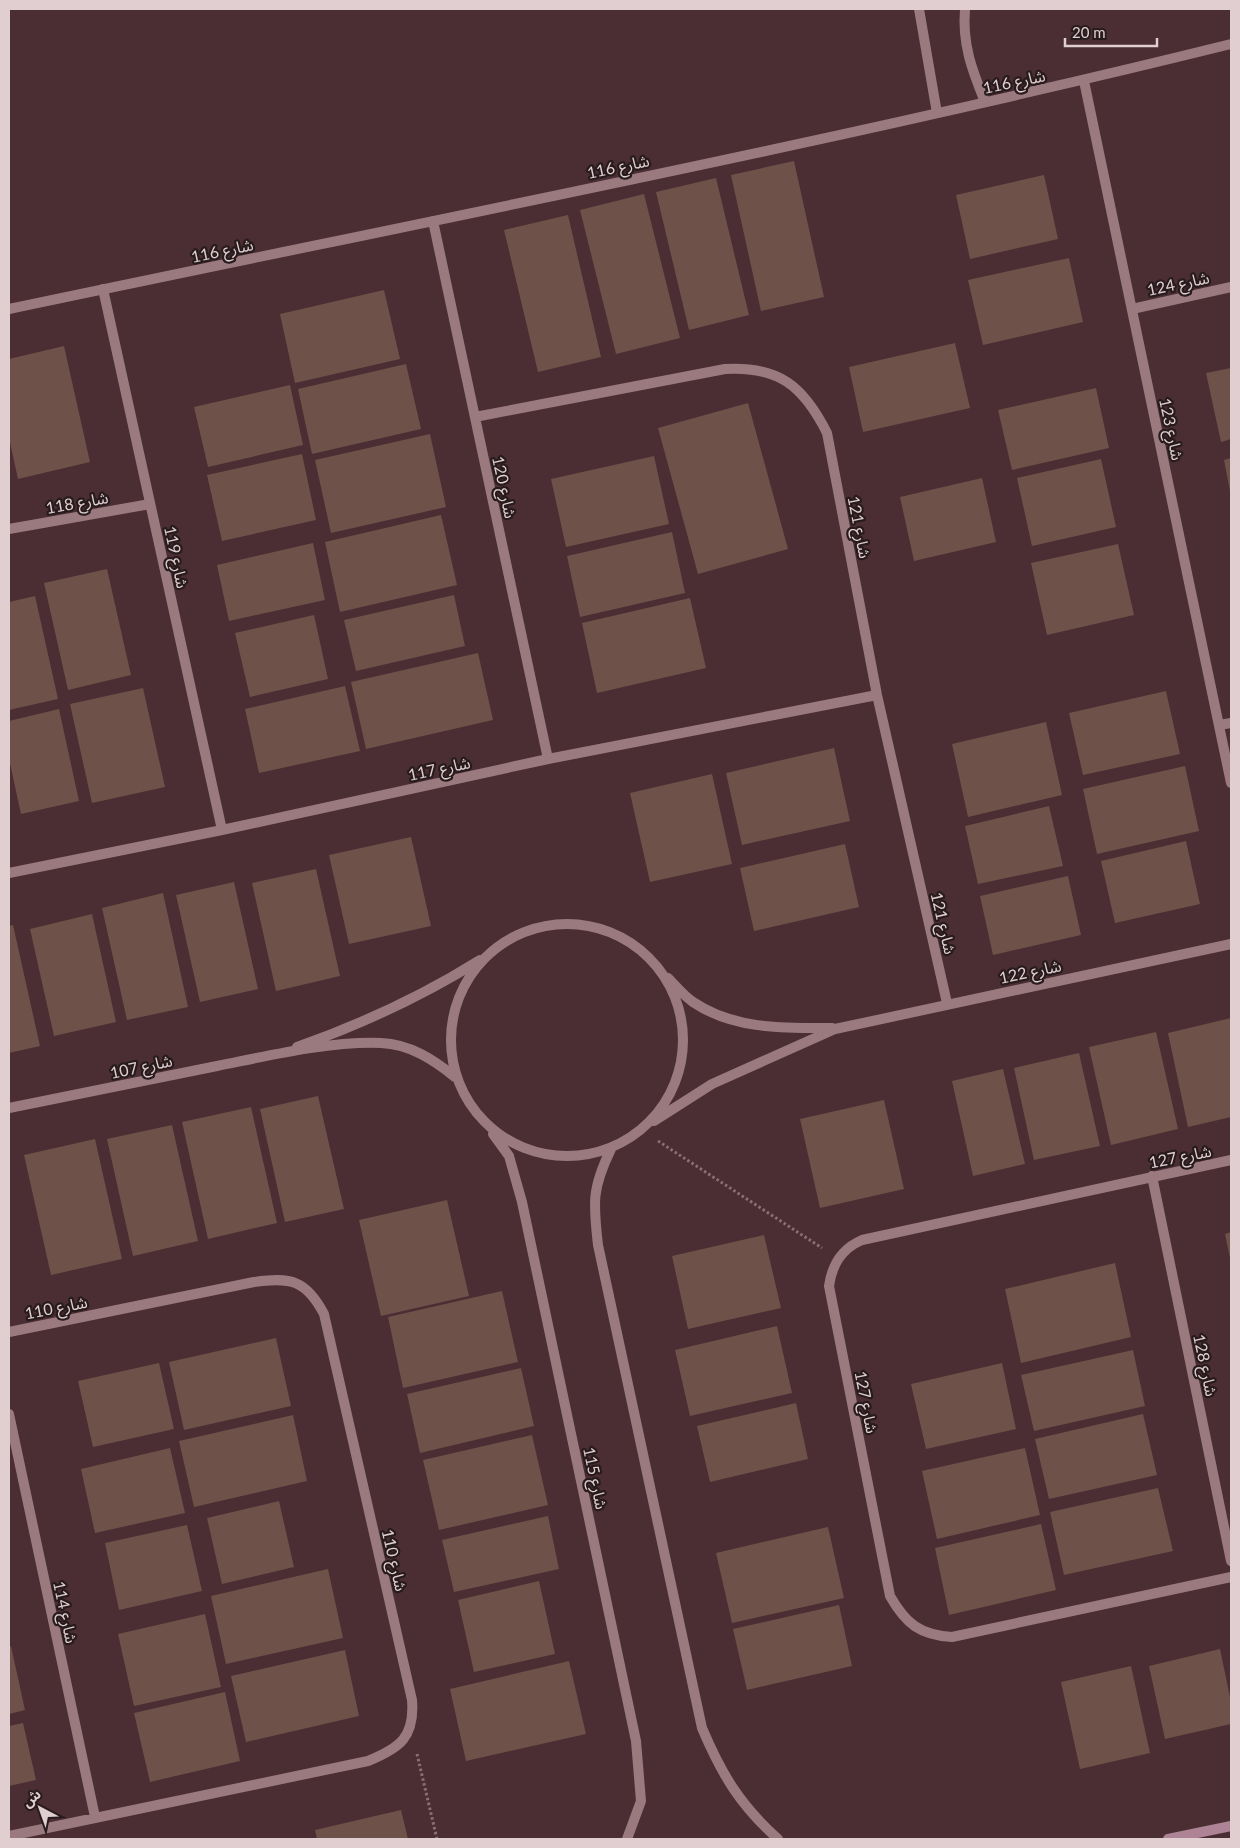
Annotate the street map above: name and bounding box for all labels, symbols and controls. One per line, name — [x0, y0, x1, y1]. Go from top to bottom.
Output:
scale bar — [1065, 15, 1158, 47]
text: 20 m — [1072, 23, 1106, 41]
street label: شارع 116 — [981, 65, 1048, 101]
street label: شارع 116 — [585, 150, 652, 186]
street label: شارع 116 — [189, 234, 256, 270]
street label: شارع 124 — [1145, 267, 1212, 303]
street label: شارع 123 — [1152, 396, 1188, 463]
street label: شارع 120 — [485, 454, 521, 521]
street label: شارع 118 — [44, 487, 110, 521]
street label: شارع 121 — [841, 494, 875, 561]
street label: شارع 119 — [157, 524, 193, 591]
street label: شارع 117 — [406, 752, 473, 788]
street label: شارع 121 — [924, 890, 960, 957]
street label: شارع 122 — [997, 955, 1064, 991]
street label: شارع 107 — [108, 1050, 175, 1086]
street label: شارع 127 — [1147, 1141, 1214, 1175]
street label: شارع 110 — [23, 1292, 90, 1326]
street label: شارع 128 — [1186, 1332, 1222, 1399]
street label: شارع 127 — [848, 1369, 882, 1436]
street label: شارع 115 — [576, 1445, 612, 1512]
street label: شارع 110 — [375, 1527, 411, 1594]
street label: شارع 114 — [46, 1579, 82, 1646]
north arrow — [15, 1783, 65, 1833]
text: ش — [18, 1785, 44, 1811]

